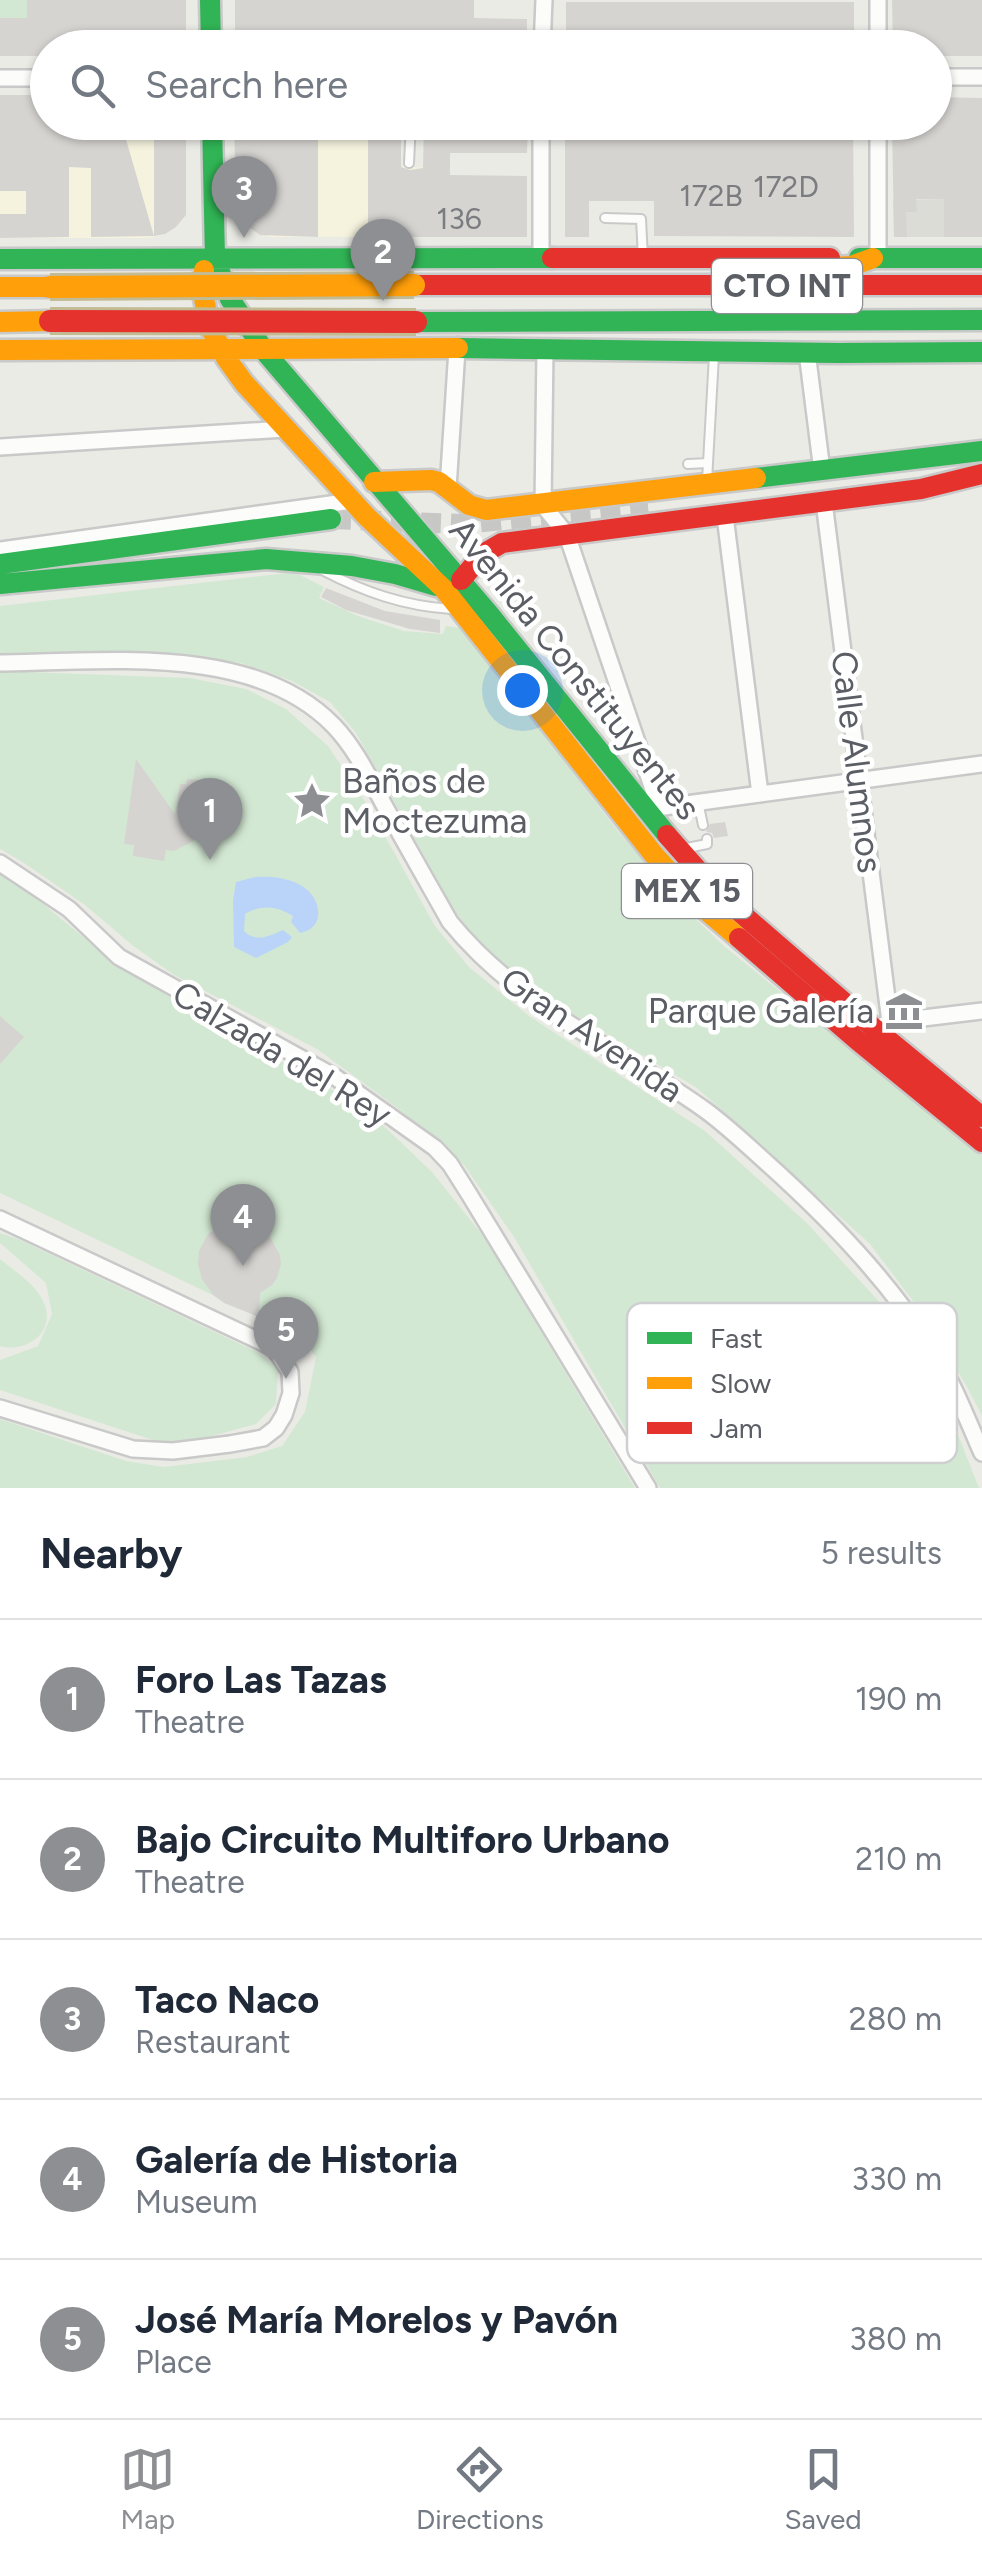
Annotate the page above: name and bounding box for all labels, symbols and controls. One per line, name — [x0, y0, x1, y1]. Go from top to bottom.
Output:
search box — [30, 30, 952, 140]
icon: search — [65, 58, 120, 113]
text: Search here — [145, 62, 348, 108]
pin: 3 — [212, 156, 276, 238]
house number: 172D — [753, 168, 819, 205]
house number: 172B — [679, 177, 743, 214]
house number: 136 — [436, 200, 482, 237]
pin: 2 — [350, 218, 416, 301]
road number: CTO INT — [712, 259, 862, 313]
street label: Avenida Constituyentes — [441, 510, 709, 828]
street label: Calle Alumnos — [823, 649, 891, 875]
your location — [497, 665, 548, 716]
place label: Baños de Moctezuma — [342, 760, 527, 842]
pin: 1 — [178, 778, 242, 860]
place icon: Baños de Moctezuma — [291, 780, 333, 822]
road number: MEX 15 — [622, 864, 752, 918]
street label: Gran Avenida — [493, 959, 691, 1111]
street label: Calzada del Rey — [165, 972, 399, 1136]
place label: Parque Galería — [648, 990, 874, 1032]
museum icon: Parque Galería — [883, 990, 925, 1032]
pin: 4 — [210, 1184, 276, 1266]
pin: 5 — [254, 1296, 318, 1379]
legend — [627, 1303, 957, 1463]
text: Fast — [710, 1321, 763, 1355]
text: Slow — [710, 1366, 771, 1400]
text: Jam — [710, 1411, 763, 1445]
text: Nearby — [40, 1528, 182, 1579]
text: 5 results — [821, 1534, 942, 1572]
text: Foro Las Tazas — [135, 1657, 387, 1703]
text: 1 — [66, 1680, 79, 1718]
text: 190 m — [855, 1680, 942, 1718]
text: Theatre — [135, 1703, 245, 1741]
text: Bajo Circuito Multiforo Urbano — [135, 1817, 669, 1863]
text: 2 — [63, 1840, 82, 1878]
text: 210 m — [855, 1840, 942, 1878]
text: Theatre — [135, 1863, 245, 1901]
text: Taco Naco — [135, 1977, 319, 2023]
text: 3 — [64, 2000, 81, 2038]
text: 280 m — [849, 2000, 942, 2038]
text: Restaurant — [135, 2023, 291, 2061]
text: Galería de Historia — [135, 2137, 458, 2183]
text: 4 — [62, 2160, 83, 2198]
text: 330 m — [852, 2160, 942, 2198]
text: Museum — [135, 2183, 257, 2221]
text: José María Morelos y Pavón — [135, 2297, 618, 2343]
text: 5 — [63, 2320, 82, 2358]
text: 380 m — [849, 2320, 942, 2358]
text: Place — [135, 2343, 212, 2381]
tab: Map — [120, 2442, 175, 2536]
tab: Directions — [416, 2442, 544, 2536]
tab: Saved — [784, 2442, 862, 2536]

